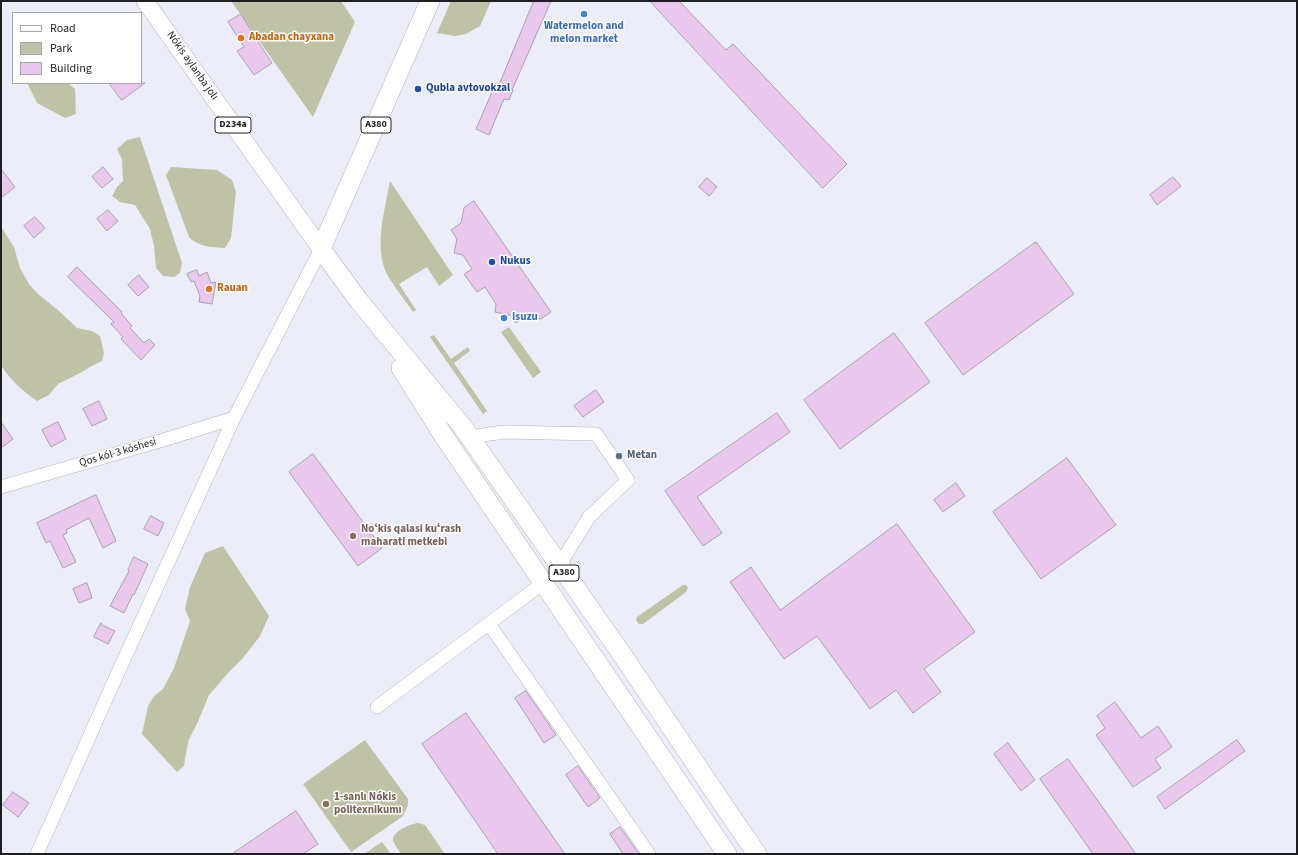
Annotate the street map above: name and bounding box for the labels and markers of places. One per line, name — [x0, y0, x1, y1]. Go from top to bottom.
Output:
marker: Watermelon and melon market — [579, 9, 589, 19]
place label: Watermelon and melon market — [544, 20, 624, 46]
place label: Abadan chayxana — [249, 31, 334, 45]
marker: Abadan chayxana — [236, 33, 246, 43]
place label: Qubla avtovokzal — [426, 82, 510, 96]
marker: Qubla avtovokzal — [413, 84, 423, 94]
place label: Nukus — [500, 255, 531, 269]
marker: Nukus — [487, 257, 497, 267]
place label: Rauan — [217, 282, 248, 296]
marker: Rauan — [204, 284, 214, 294]
place label: Isuzu — [512, 311, 538, 325]
marker: Isuzu — [499, 313, 509, 323]
place label: Metan — [627, 449, 657, 463]
marker: Metan — [614, 451, 624, 461]
place label: Noʻkis qalasi kuʻrash maharati metkebi — [361, 523, 461, 549]
marker: Noʻkis qalasi kuʻrash maharati metkebi — [348, 531, 358, 541]
place label: 1-sanlı Nókis politexnikumı — [334, 791, 402, 817]
marker: 1-sanlı Nókis politexnikumı — [321, 799, 331, 809]

